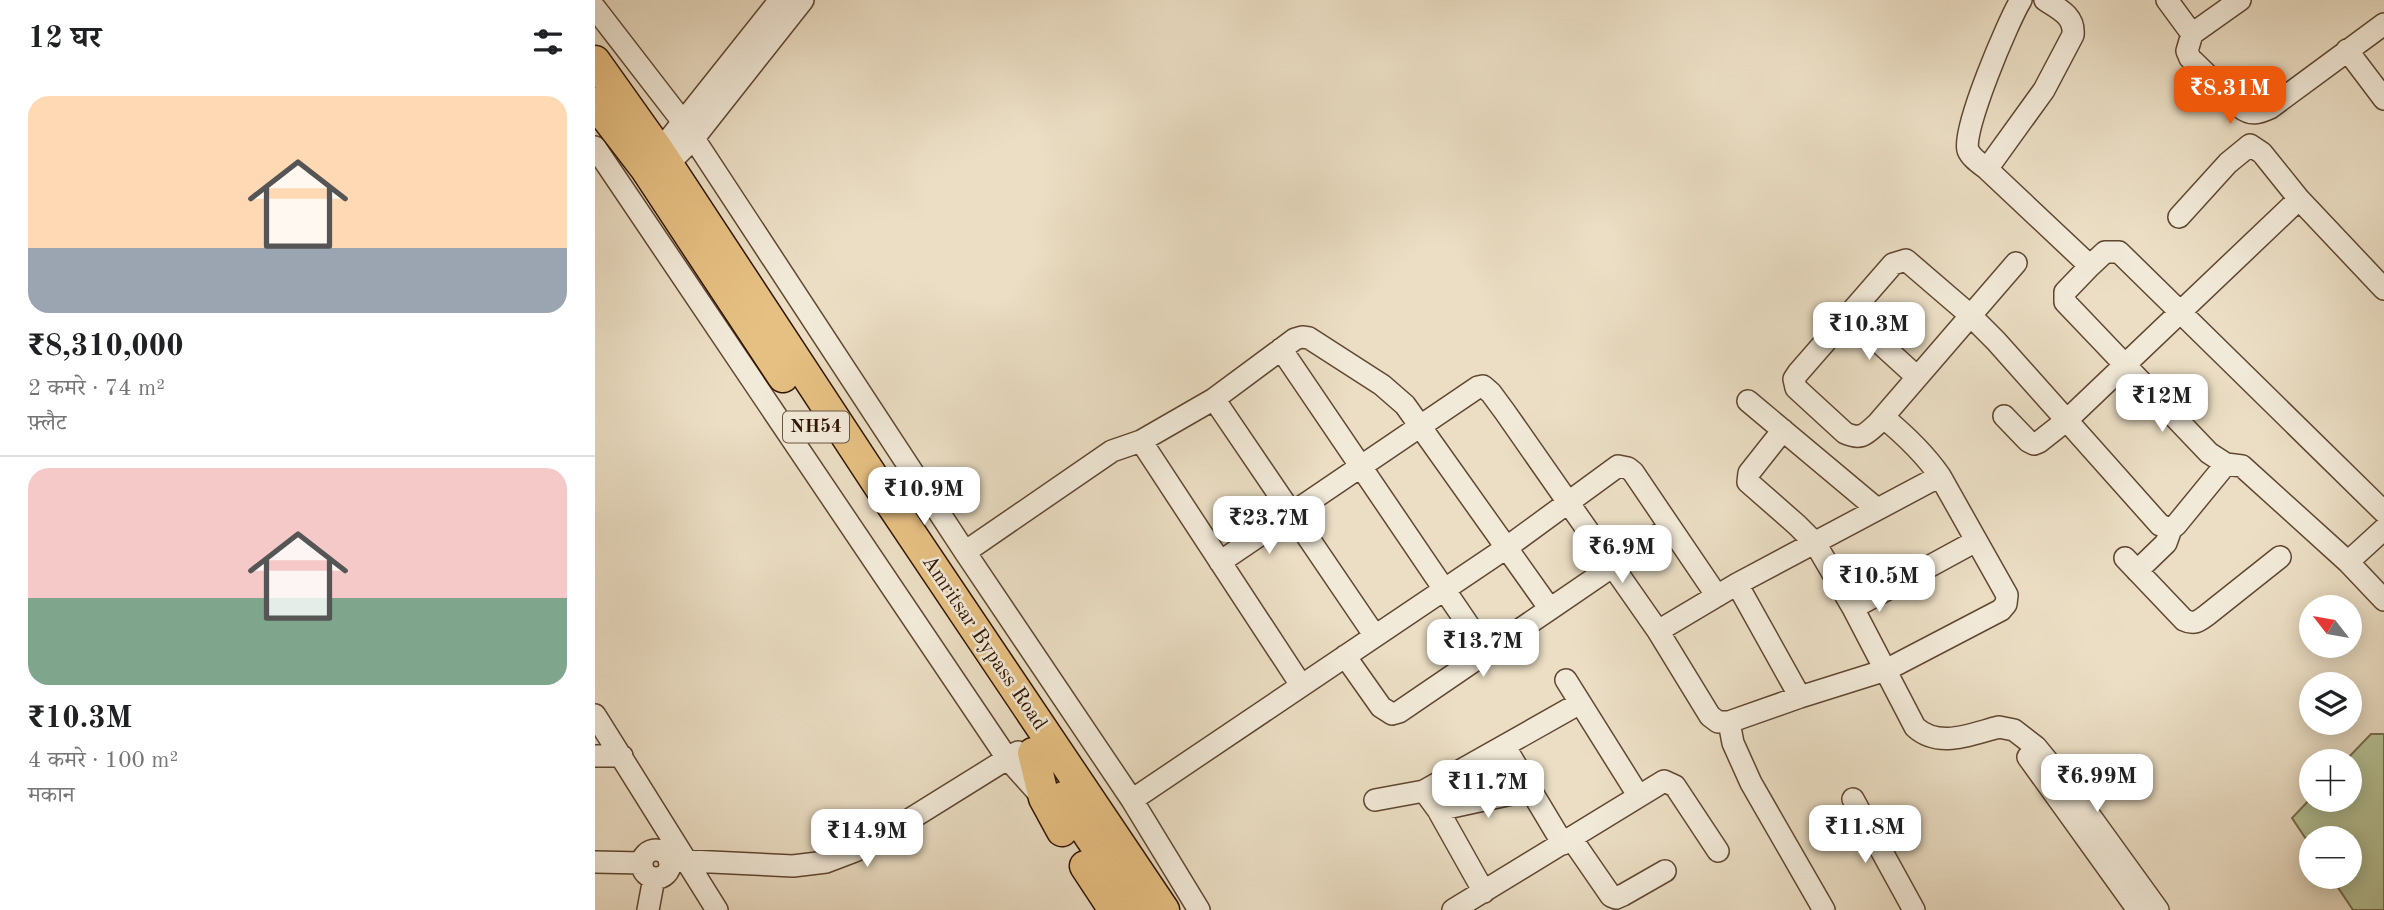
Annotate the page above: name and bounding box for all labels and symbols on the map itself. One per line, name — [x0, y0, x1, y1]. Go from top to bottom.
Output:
pin: ₹8.31M — [2173, 66, 2287, 126]
pin: ₹10.3M — [1812, 302, 1926, 362]
pin: ₹12M — [2121, 374, 2203, 434]
road number: NH54 — [783, 412, 849, 442]
pin: ₹10.9M — [867, 468, 981, 527]
pin: ₹23.7M — [1212, 496, 1326, 556]
pin: ₹6.9M — [1573, 526, 1671, 585]
street label: Amritsar Bypass Road — [918, 552, 1050, 734]
pin: ₹10.5M — [1822, 554, 1936, 614]
north arrow — [2299, 595, 2363, 658]
pin: ₹13.7M — [1426, 620, 1540, 679]
pin: ₹6.99M — [2040, 754, 2154, 814]
pin: ₹11.7M — [1431, 760, 1545, 820]
pin: ₹11.8M — [1808, 806, 1922, 865]
pin: ₹14.9M — [810, 810, 924, 869]

